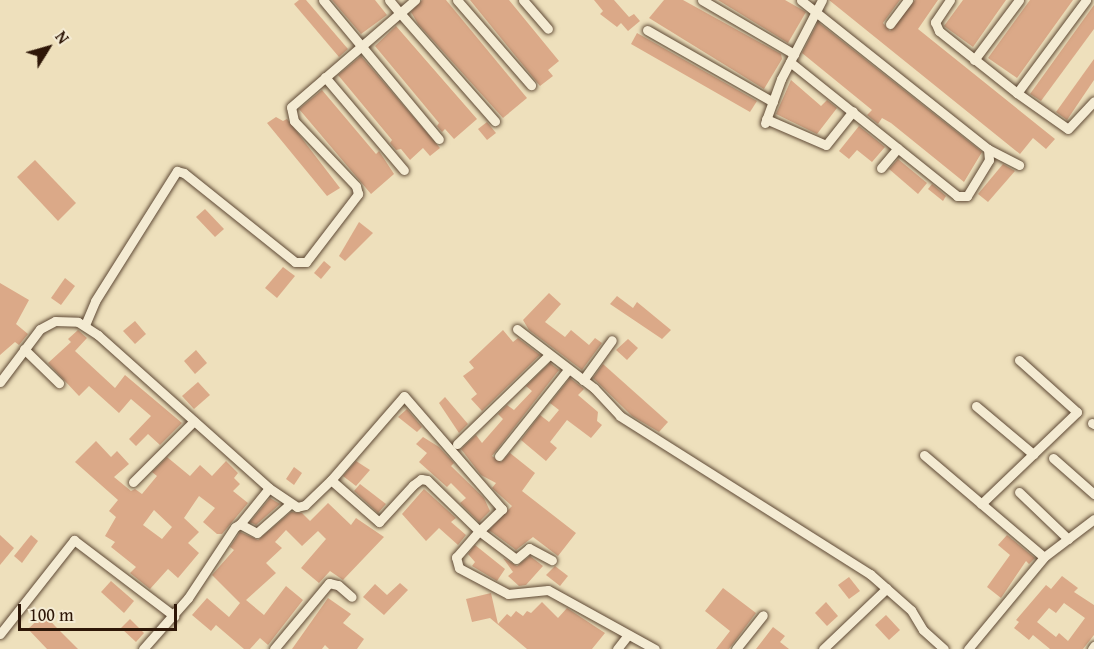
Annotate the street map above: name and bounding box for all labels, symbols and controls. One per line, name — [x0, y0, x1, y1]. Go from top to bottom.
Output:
north arrow — [18, 18, 78, 78]
text: N — [50, 26, 75, 49]
scale bar — [21, 592, 180, 630]
text: 100 m — [29, 601, 74, 628]

